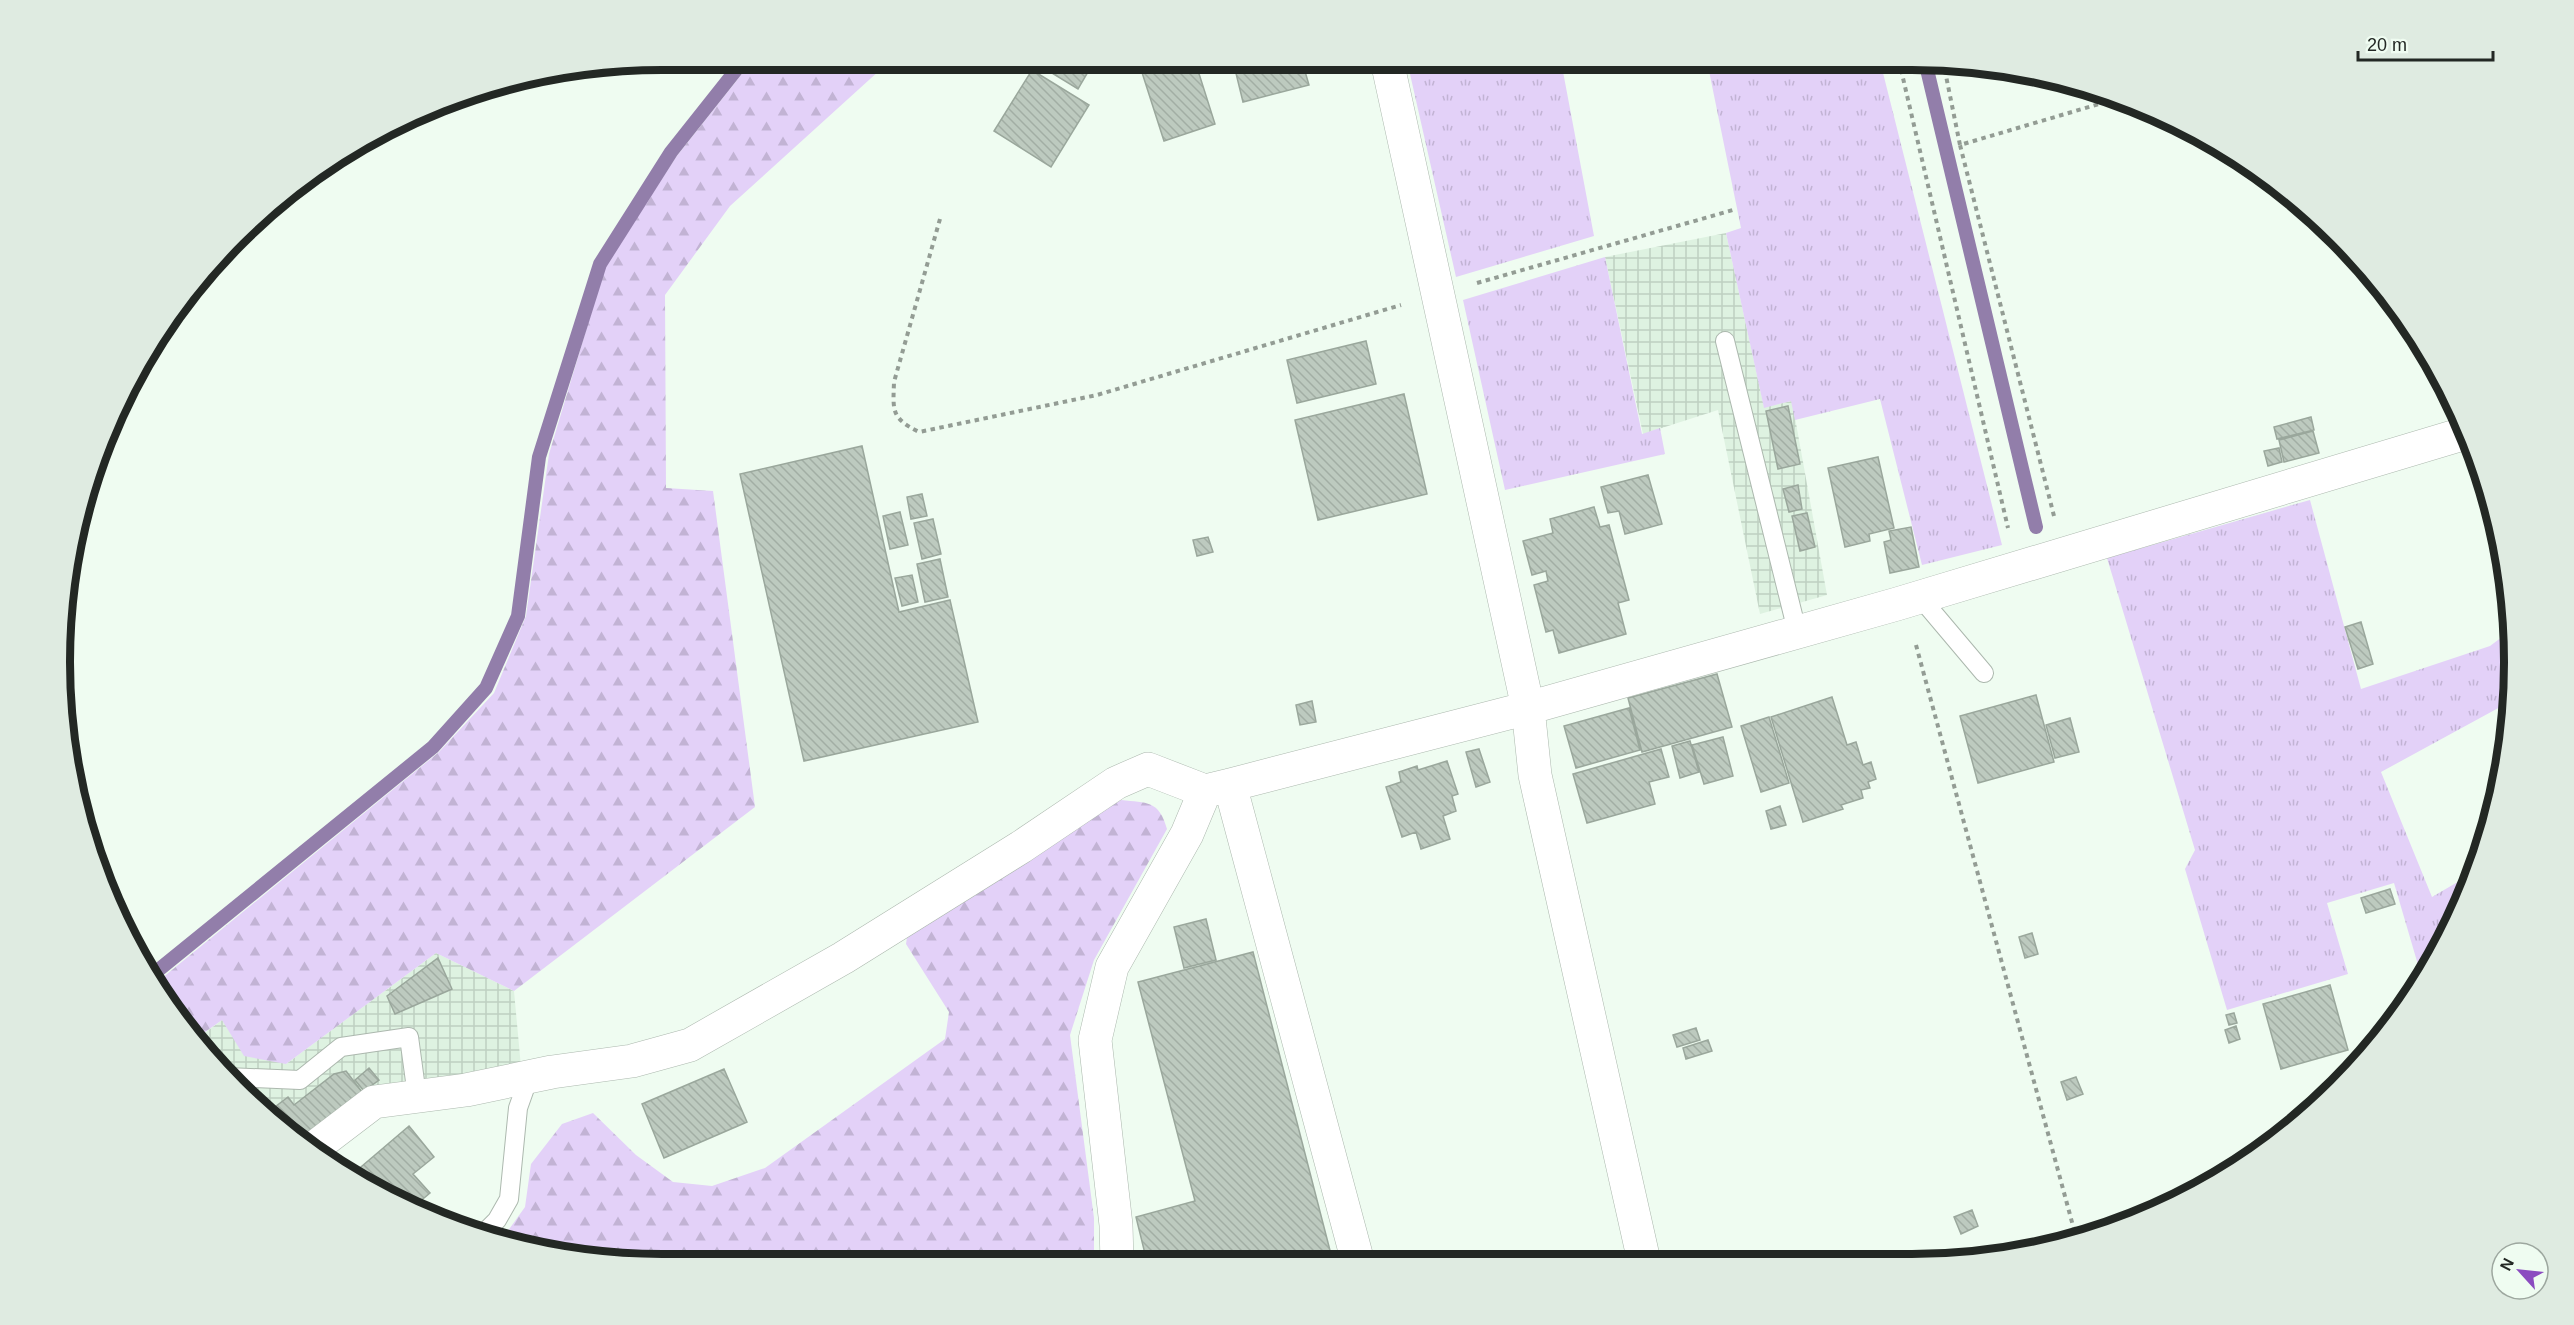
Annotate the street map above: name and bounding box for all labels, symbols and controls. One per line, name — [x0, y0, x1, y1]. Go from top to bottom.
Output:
scale bar — [2358, 24, 2493, 62]
text: 20 m — [2367, 35, 2407, 55]
north arrow — [2490, 1241, 2550, 1301]
text: N — [2497, 1255, 2517, 1273]

